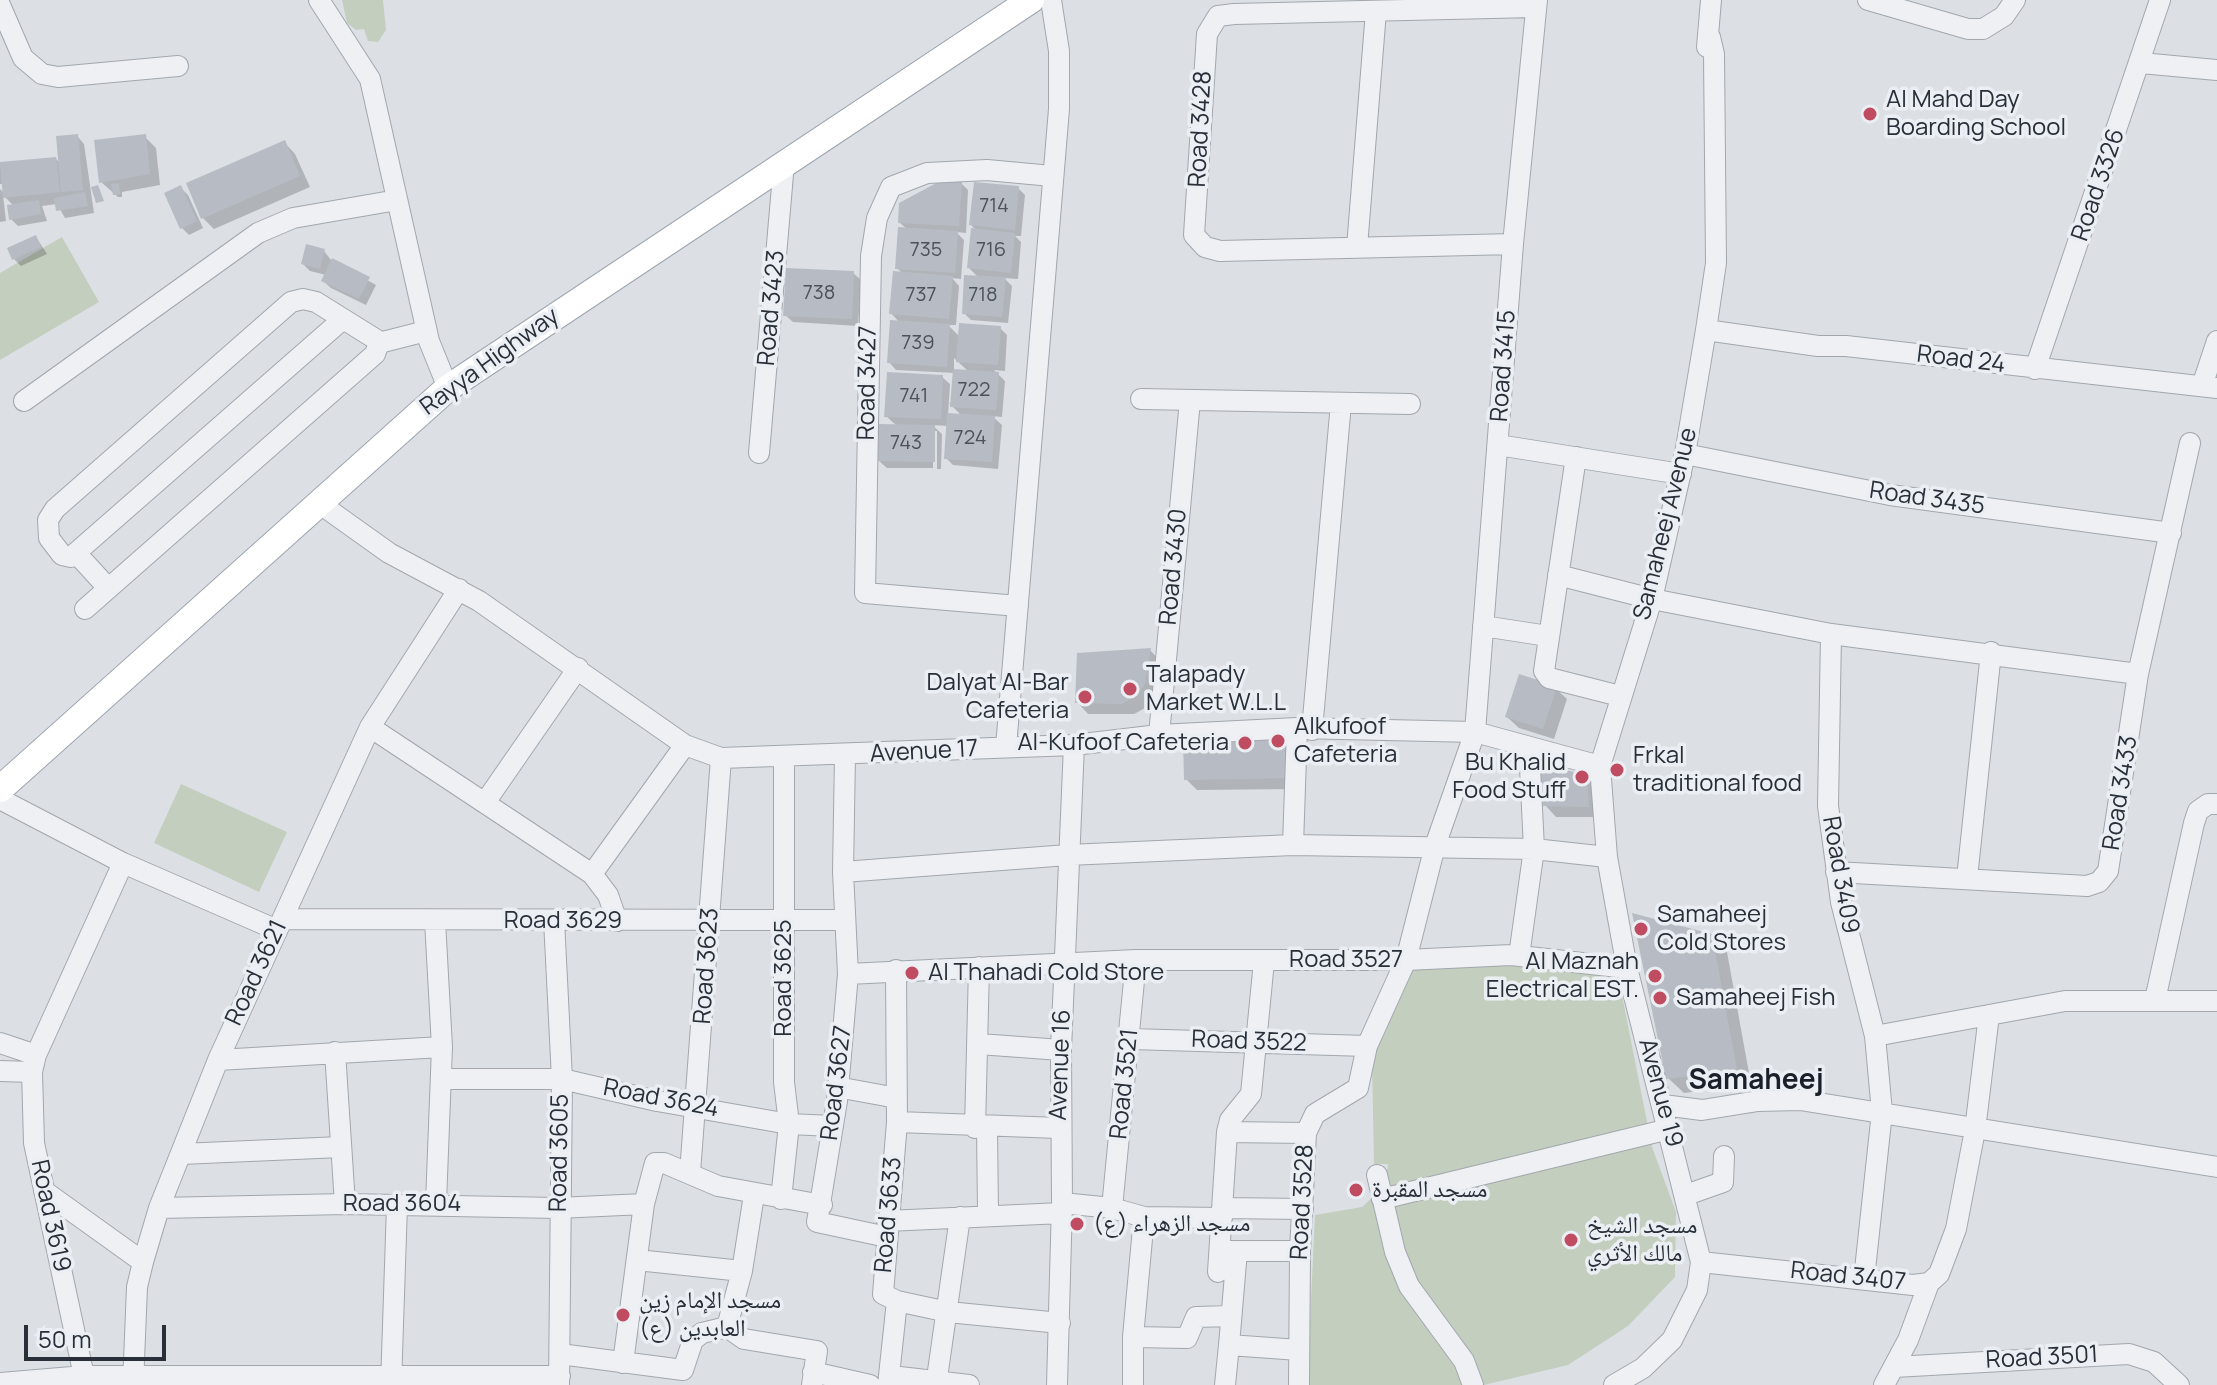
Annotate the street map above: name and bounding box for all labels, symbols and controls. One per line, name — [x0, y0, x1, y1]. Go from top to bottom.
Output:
street label: Road 3428 — [1184, 70, 1218, 188]
place label: Al Mahd Day Boarding School — [1886, 86, 2066, 142]
marker: Al Mahd Day Boarding School — [1861, 105, 1879, 123]
street label: Road 3326 — [2066, 125, 2132, 245]
house number: 714 — [979, 194, 1009, 218]
house number: 735 — [910, 238, 942, 262]
house number: 716 — [976, 238, 1006, 262]
street label: Road 3423 — [753, 249, 791, 367]
house number: 738 — [803, 281, 835, 305]
house number: 737 — [905, 283, 937, 307]
house number: 718 — [968, 283, 998, 307]
street label: Rayya Highway — [415, 302, 565, 422]
street label: Road 3415 — [1486, 309, 1522, 423]
street label: Road 3427 — [853, 325, 883, 441]
house number: 739 — [901, 331, 935, 355]
street label: Road 24 — [1915, 340, 2007, 380]
house number: 722 — [958, 378, 990, 402]
house number: 741 — [900, 384, 928, 408]
street label: Samaheej Avenue — [1628, 425, 1704, 623]
house number: 724 — [954, 426, 986, 450]
house number: 743 — [890, 431, 922, 455]
street label: Road 3435 — [1867, 477, 1987, 521]
street label: Road 3430 — [1155, 507, 1193, 627]
place label: Talapady Market W.L.L — [1146, 661, 1286, 717]
place label: Dalyat Al-Bar Cafeteria — [926, 669, 1069, 725]
marker: Talapady Market W.L.L — [1121, 680, 1139, 698]
marker: Dalyat Al-Bar Cafeteria — [1076, 688, 1094, 706]
place label: Alkufoof Cafeteria — [1294, 713, 1397, 769]
place label: Al-Kufoof Cafeteria — [1017, 729, 1229, 757]
marker: Alkufoof Cafeteria — [1269, 732, 1287, 750]
marker: Al-Kufoof Cafeteria — [1236, 734, 1254, 752]
street label: Road 3433 — [2098, 734, 2144, 852]
street label: Avenue 17 — [869, 735, 979, 769]
place label: Frkal traditional food — [1633, 742, 1802, 798]
place label: Bu Khalid Food Stuff — [1452, 749, 1566, 805]
marker: Frkal traditional food — [1608, 761, 1626, 779]
marker: Bu Khalid Food Stuff — [1573, 768, 1591, 786]
street label: Road 3409 — [1816, 814, 1864, 936]
place label: Samaheej Cold Stores — [1657, 901, 1786, 957]
street label: Road 3629 — [504, 907, 622, 935]
street label: Road 3623 — [689, 907, 725, 1025]
street label: Road 3621 — [220, 916, 294, 1030]
street label: Road 3625 — [770, 919, 798, 1037]
marker: Samaheej Cold Stores — [1632, 920, 1650, 938]
street label: Road 3527 — [1289, 946, 1403, 974]
place label: Al Maznah Electrical EST. — [1486, 948, 1639, 1004]
place label: Al Thahadi Cold Store — [928, 959, 1164, 987]
marker: Al Thahadi Cold Store — [903, 964, 921, 982]
marker: Al Maznah Electrical EST. — [1646, 967, 1664, 985]
place label: Samaheej Fish — [1676, 984, 1835, 1012]
marker: Samaheej Fish — [1651, 989, 1669, 1007]
street label: Avenue 16 — [1045, 1009, 1077, 1121]
street label: Road 3627 — [816, 1024, 858, 1142]
street label: Road 3522 — [1191, 1026, 1307, 1058]
street label: Road 3521 — [1105, 1027, 1145, 1141]
street label: Avenue 19 — [1632, 1036, 1688, 1150]
district label: Samaheej — [1688, 1064, 1824, 1098]
street label: Road 3624 — [601, 1074, 721, 1124]
street label: Road 3605 — [545, 1094, 575, 1212]
street label: Road 3528 — [1286, 1143, 1320, 1261]
street label: Road 3633 — [870, 1156, 908, 1274]
street label: Road 3619 — [24, 1157, 76, 1275]
place label: مسجد المقبرة — [1372, 1176, 1488, 1204]
marker: مسجد المقبرة — [1347, 1181, 1365, 1199]
street label: Road 3604 — [343, 1190, 461, 1218]
place label: مسجد الزهراء (ع) — [1093, 1210, 1250, 1238]
place label: مسجد الشيخ مالك الأثري — [1587, 1212, 1697, 1268]
marker: مسجد الزهراء (ع) — [1068, 1215, 1086, 1233]
marker: مسجد الشيخ مالك الأثري — [1562, 1231, 1580, 1249]
street label: Road 3407 — [1789, 1257, 1907, 1297]
place label: مسجد الإمام زين العابدين (ع) — [639, 1287, 781, 1343]
marker: مسجد الإمام زين العابدين (ع) — [614, 1306, 632, 1324]
scale bar — [28, 1309, 170, 1359]
text: 50 m — [38, 1322, 92, 1355]
street label: Road 3501 — [1985, 1341, 2099, 1375]

